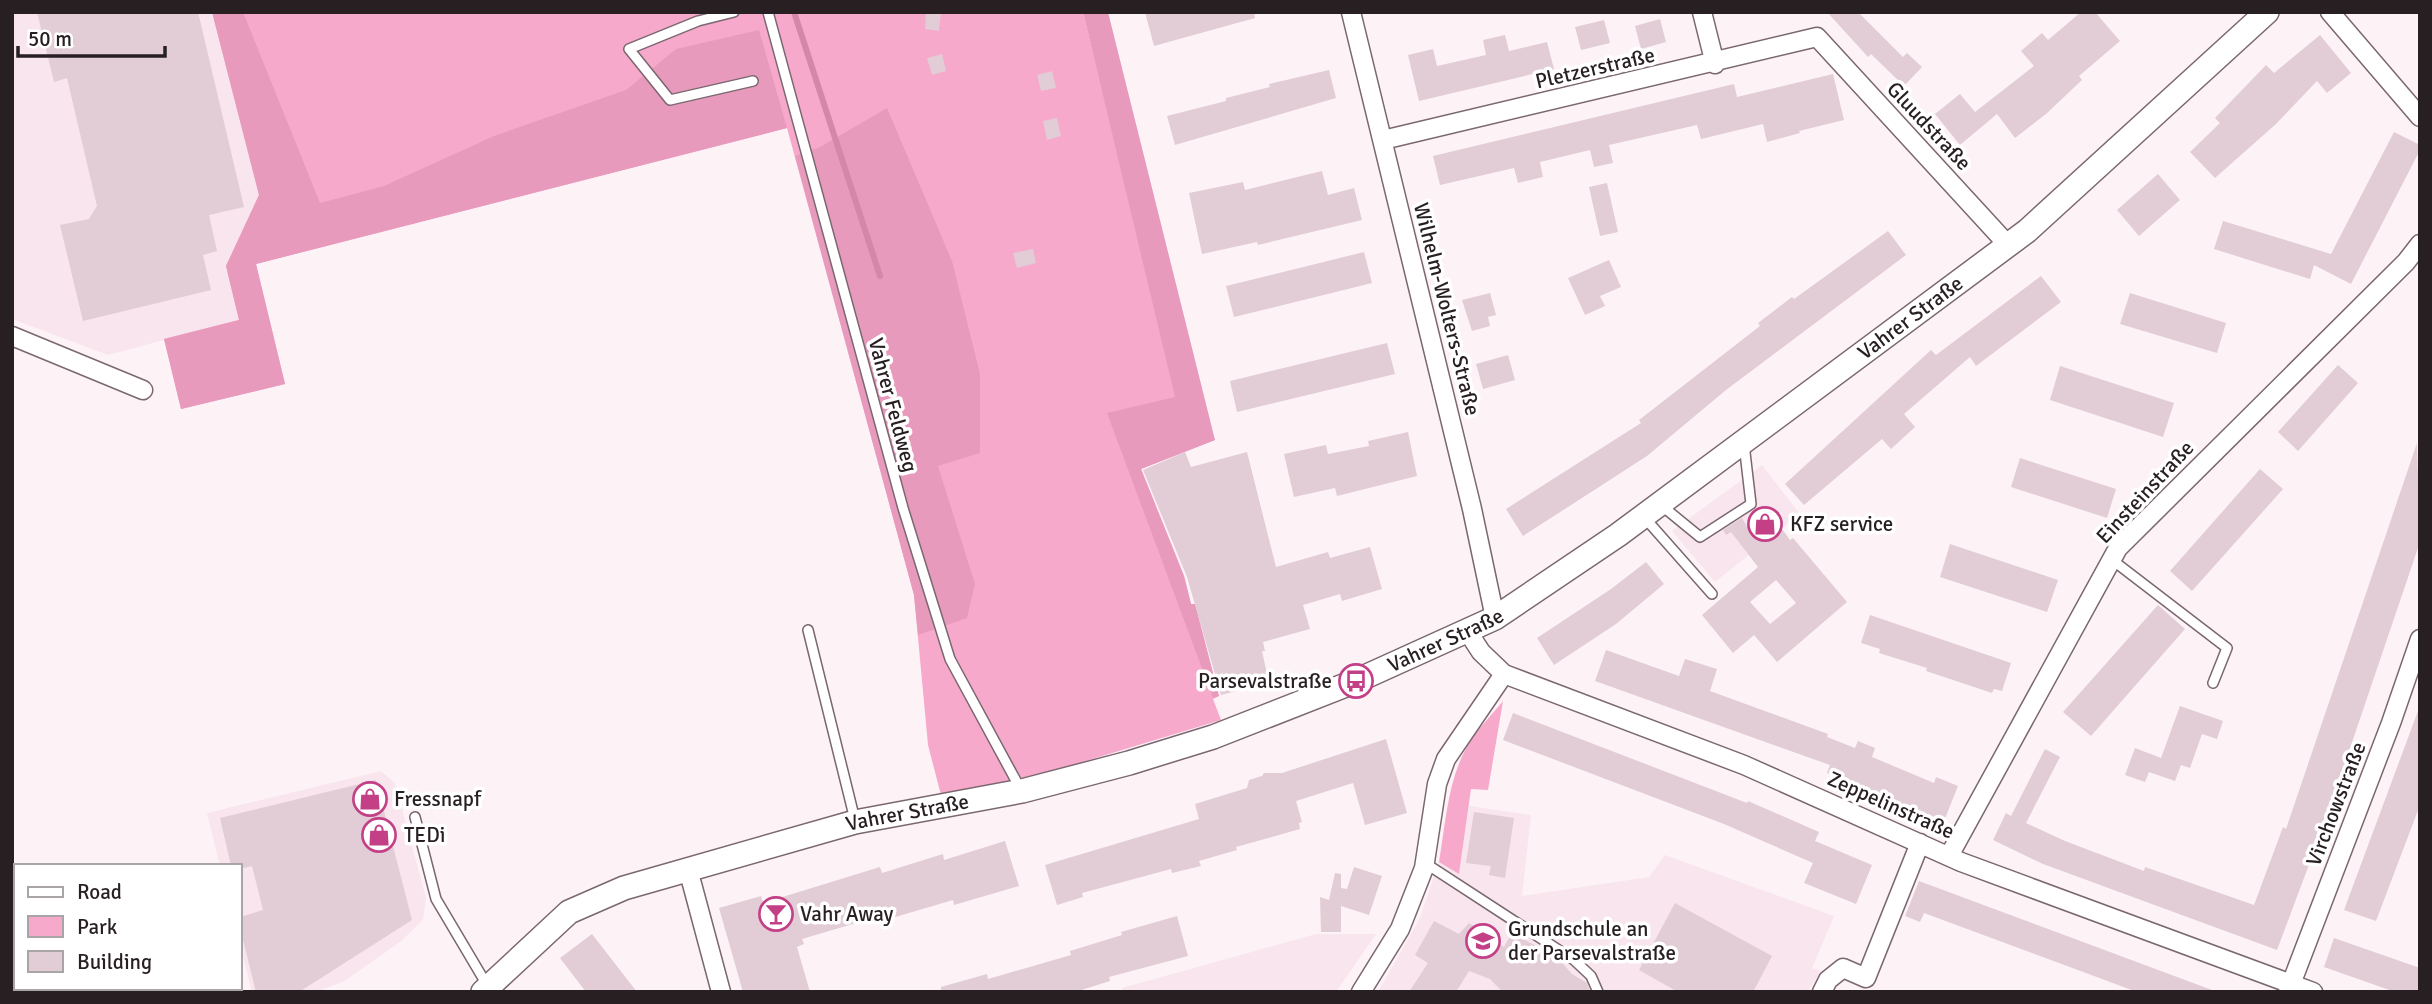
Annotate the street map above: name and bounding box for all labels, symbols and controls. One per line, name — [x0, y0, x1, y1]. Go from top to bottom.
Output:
scale bar — [18, 14, 164, 58]
text: 50 m — [28, 26, 72, 52]
street label: Pletzerstraße — [1533, 42, 1657, 94]
street label: Gluudstraße — [1881, 76, 1977, 176]
street label: Wilhelm-Wolters-Straße — [1408, 200, 1486, 418]
street label: Vahrer Straße — [1853, 270, 1968, 365]
street label: Vahrer Feldweg — [863, 335, 923, 475]
street label: Einsteinstraße — [2091, 435, 2199, 549]
shop icon: KFZ service — [1746, 505, 1784, 543]
place label: KFZ service — [1790, 511, 1893, 537]
street label: Vahrer Straße — [1383, 603, 1509, 678]
bus stop icon: Parsevalstraße — [1337, 662, 1375, 700]
place label: Parsevalstraße — [1198, 668, 1332, 694]
street label: Virchowstraße — [2300, 738, 2372, 870]
street label: Zeppelinstraße — [1824, 765, 1958, 845]
shop icon: Fressnapf — [351, 780, 389, 818]
place label: Fressnapf — [394, 786, 482, 812]
street label: Vahrer Straße — [843, 788, 971, 837]
shop icon: TEDi — [360, 816, 398, 854]
place label: TEDi — [404, 822, 446, 848]
legend — [14, 864, 242, 990]
text: Road — [77, 879, 122, 905]
bar icon: Vahr Away — [757, 895, 795, 933]
place label: Vahr Away — [800, 901, 894, 927]
text: Park — [77, 914, 118, 940]
place label: Grundschule an der Parsevalstraße — [1508, 916, 1676, 966]
school or university icon: Grundschule an der Parsevalstraße — [1464, 922, 1502, 960]
text: Building — [77, 949, 152, 975]

